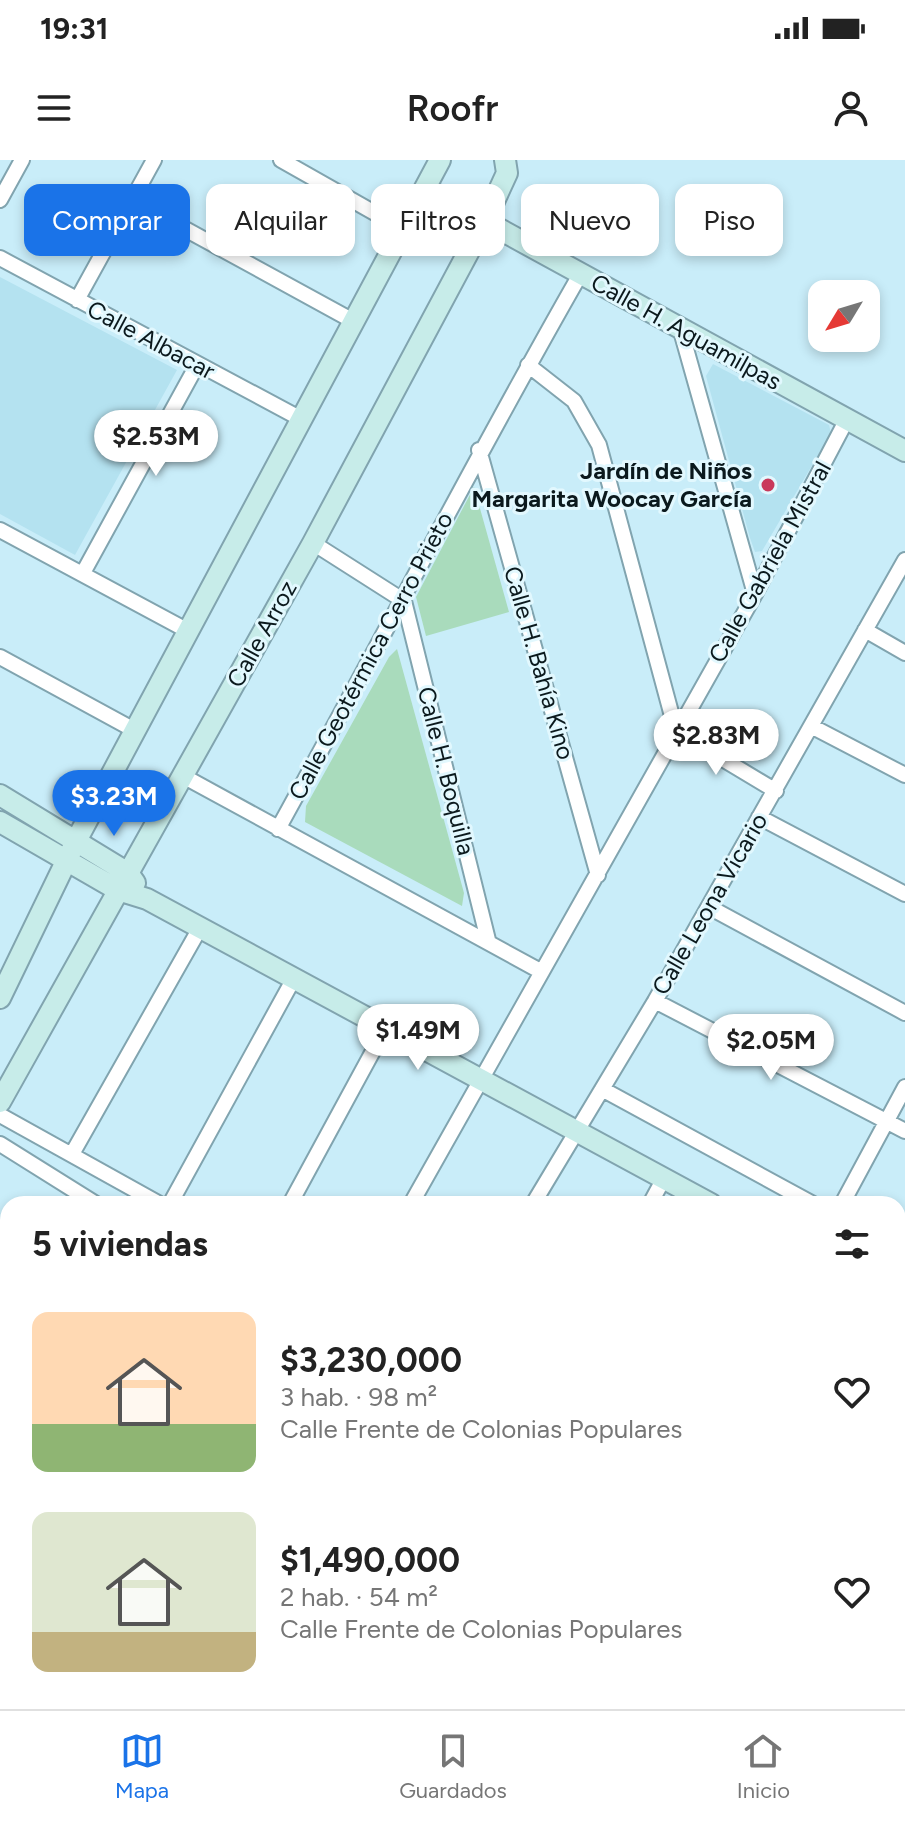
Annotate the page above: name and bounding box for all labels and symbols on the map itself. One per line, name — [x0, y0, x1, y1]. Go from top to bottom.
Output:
street label: Calle H. Aguamilpas — [586, 267, 786, 396]
north arrow — [808, 280, 880, 352]
street label: Calle Albacar — [82, 294, 220, 385]
pin: $2.53M — [91, 410, 221, 478]
place label: Jardín de Niños Margarita Woocay García — [471, 456, 752, 513]
street label: Calle Gabriela Mistral — [702, 456, 837, 667]
marker: Jardín de Niños Margarita Woocay García — [759, 476, 777, 494]
street label: Calle Geotérmica Cerro Prieto — [282, 507, 459, 805]
street label: Calle H. Bahía Kino — [498, 563, 581, 763]
street label: Calle Arroz — [220, 575, 303, 692]
street label: Calle H. Boquilla — [412, 684, 481, 858]
pin: $2.83M — [651, 709, 781, 777]
pin: $3.23M — [49, 770, 179, 838]
street label: Calle Leona Vicario — [646, 808, 773, 1000]
pin: $1.49M — [353, 1004, 483, 1072]
pin: $2.05M — [706, 1014, 836, 1082]

